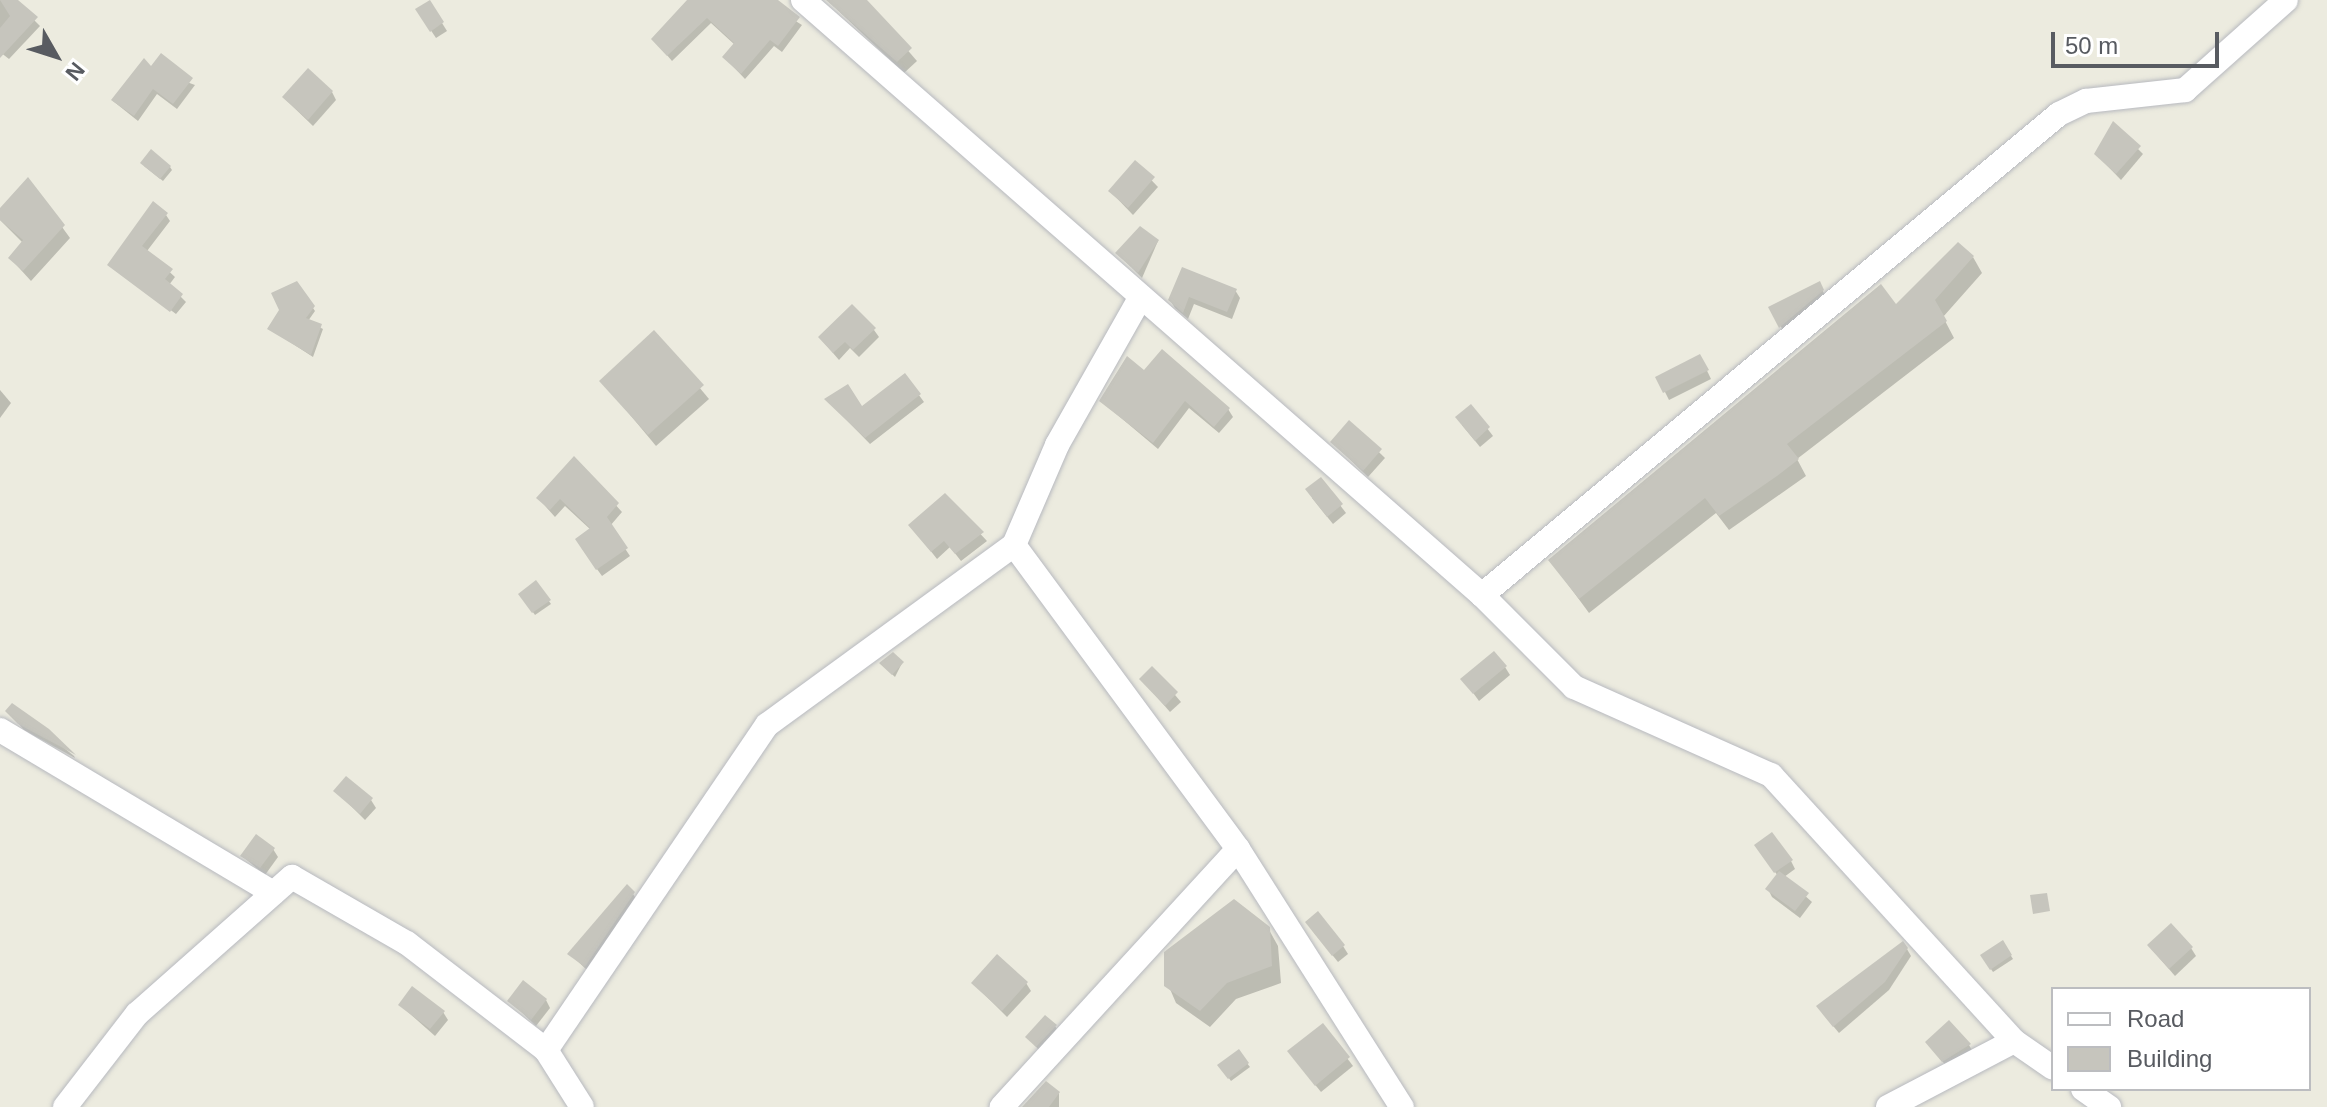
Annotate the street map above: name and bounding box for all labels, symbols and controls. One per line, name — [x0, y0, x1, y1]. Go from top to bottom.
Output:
north arrow — [16, 16, 96, 96]
scale bar — [2055, 16, 2223, 66]
text: 50 m — [2065, 32, 2118, 59]
text: N — [60, 57, 90, 85]
legend — [2051, 987, 2311, 1091]
text: Road — [2127, 1005, 2184, 1032]
text: Building — [2127, 1045, 2212, 1072]

